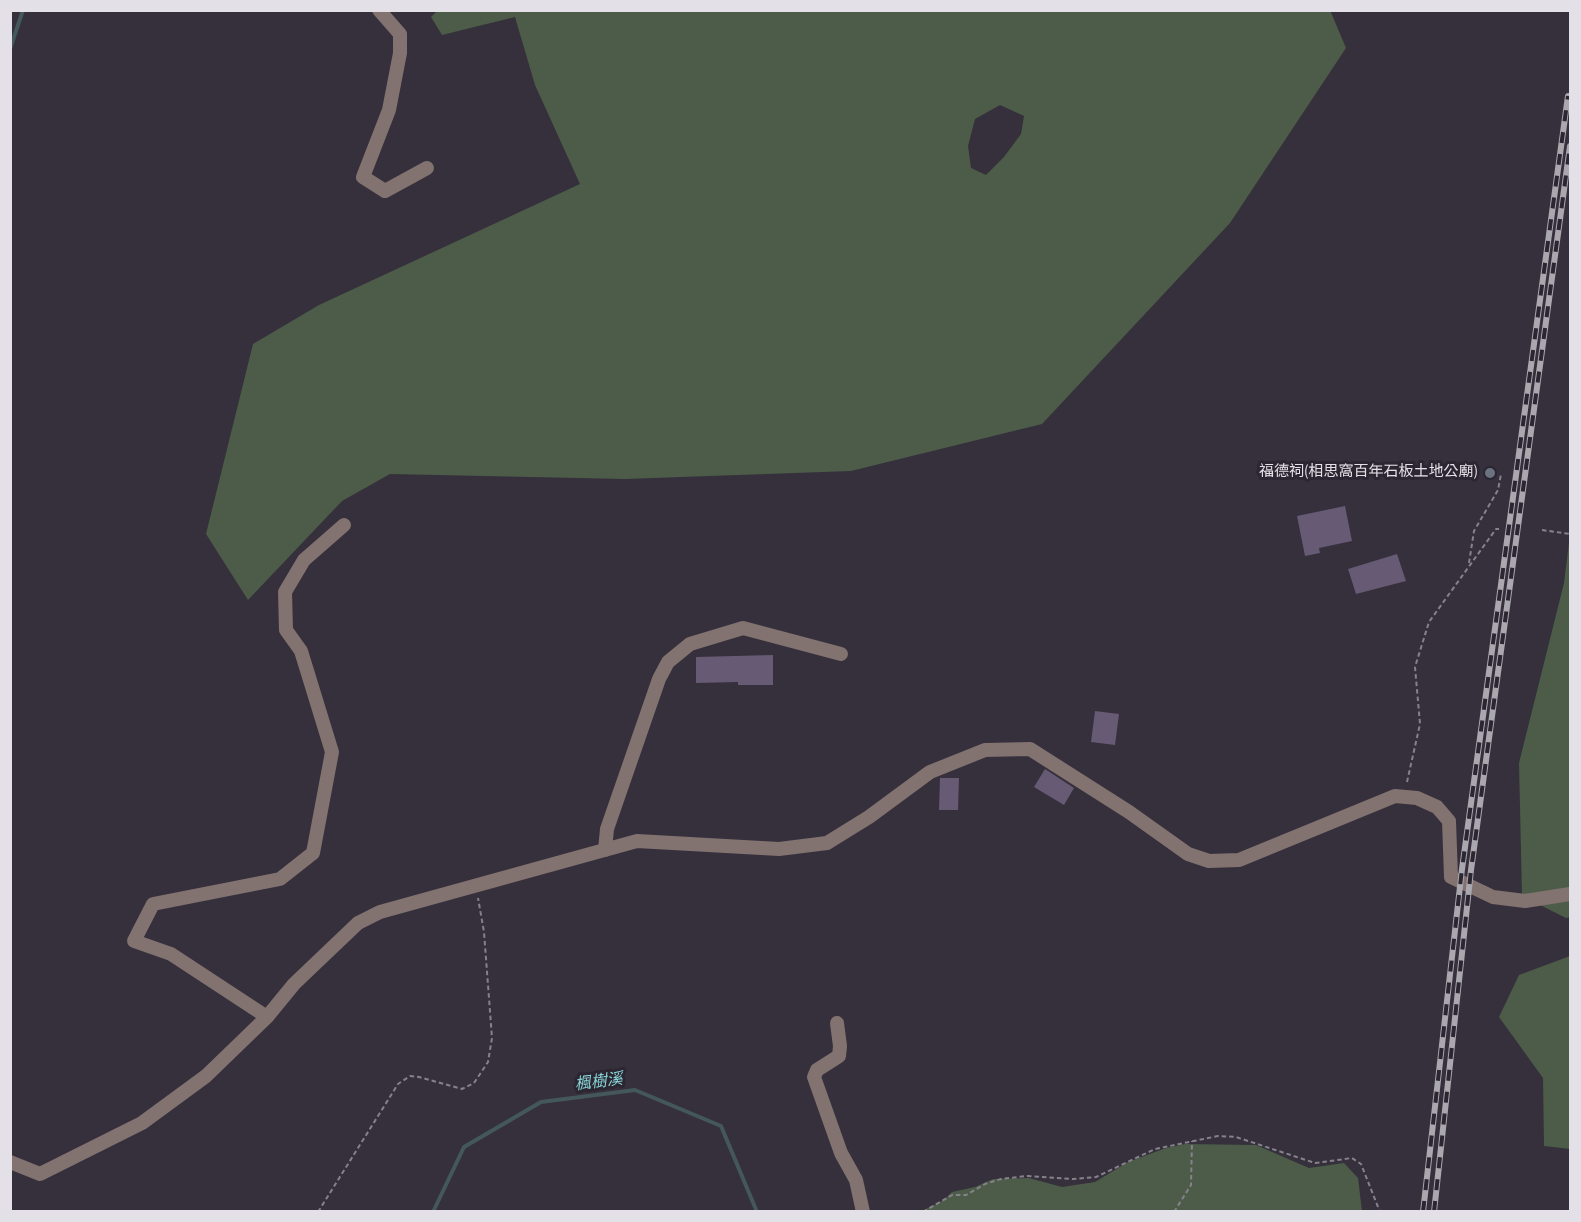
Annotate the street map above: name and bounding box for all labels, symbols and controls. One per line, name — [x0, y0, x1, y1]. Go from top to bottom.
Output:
place label: 福德祠(相思窩百年石板土地公廟) — [1259, 464, 1478, 482]
marker: 福德祠(相思窩百年石板土地公廟) — [1483, 466, 1497, 480]
water label: 楓樹溪 — [574, 1071, 624, 1095]

